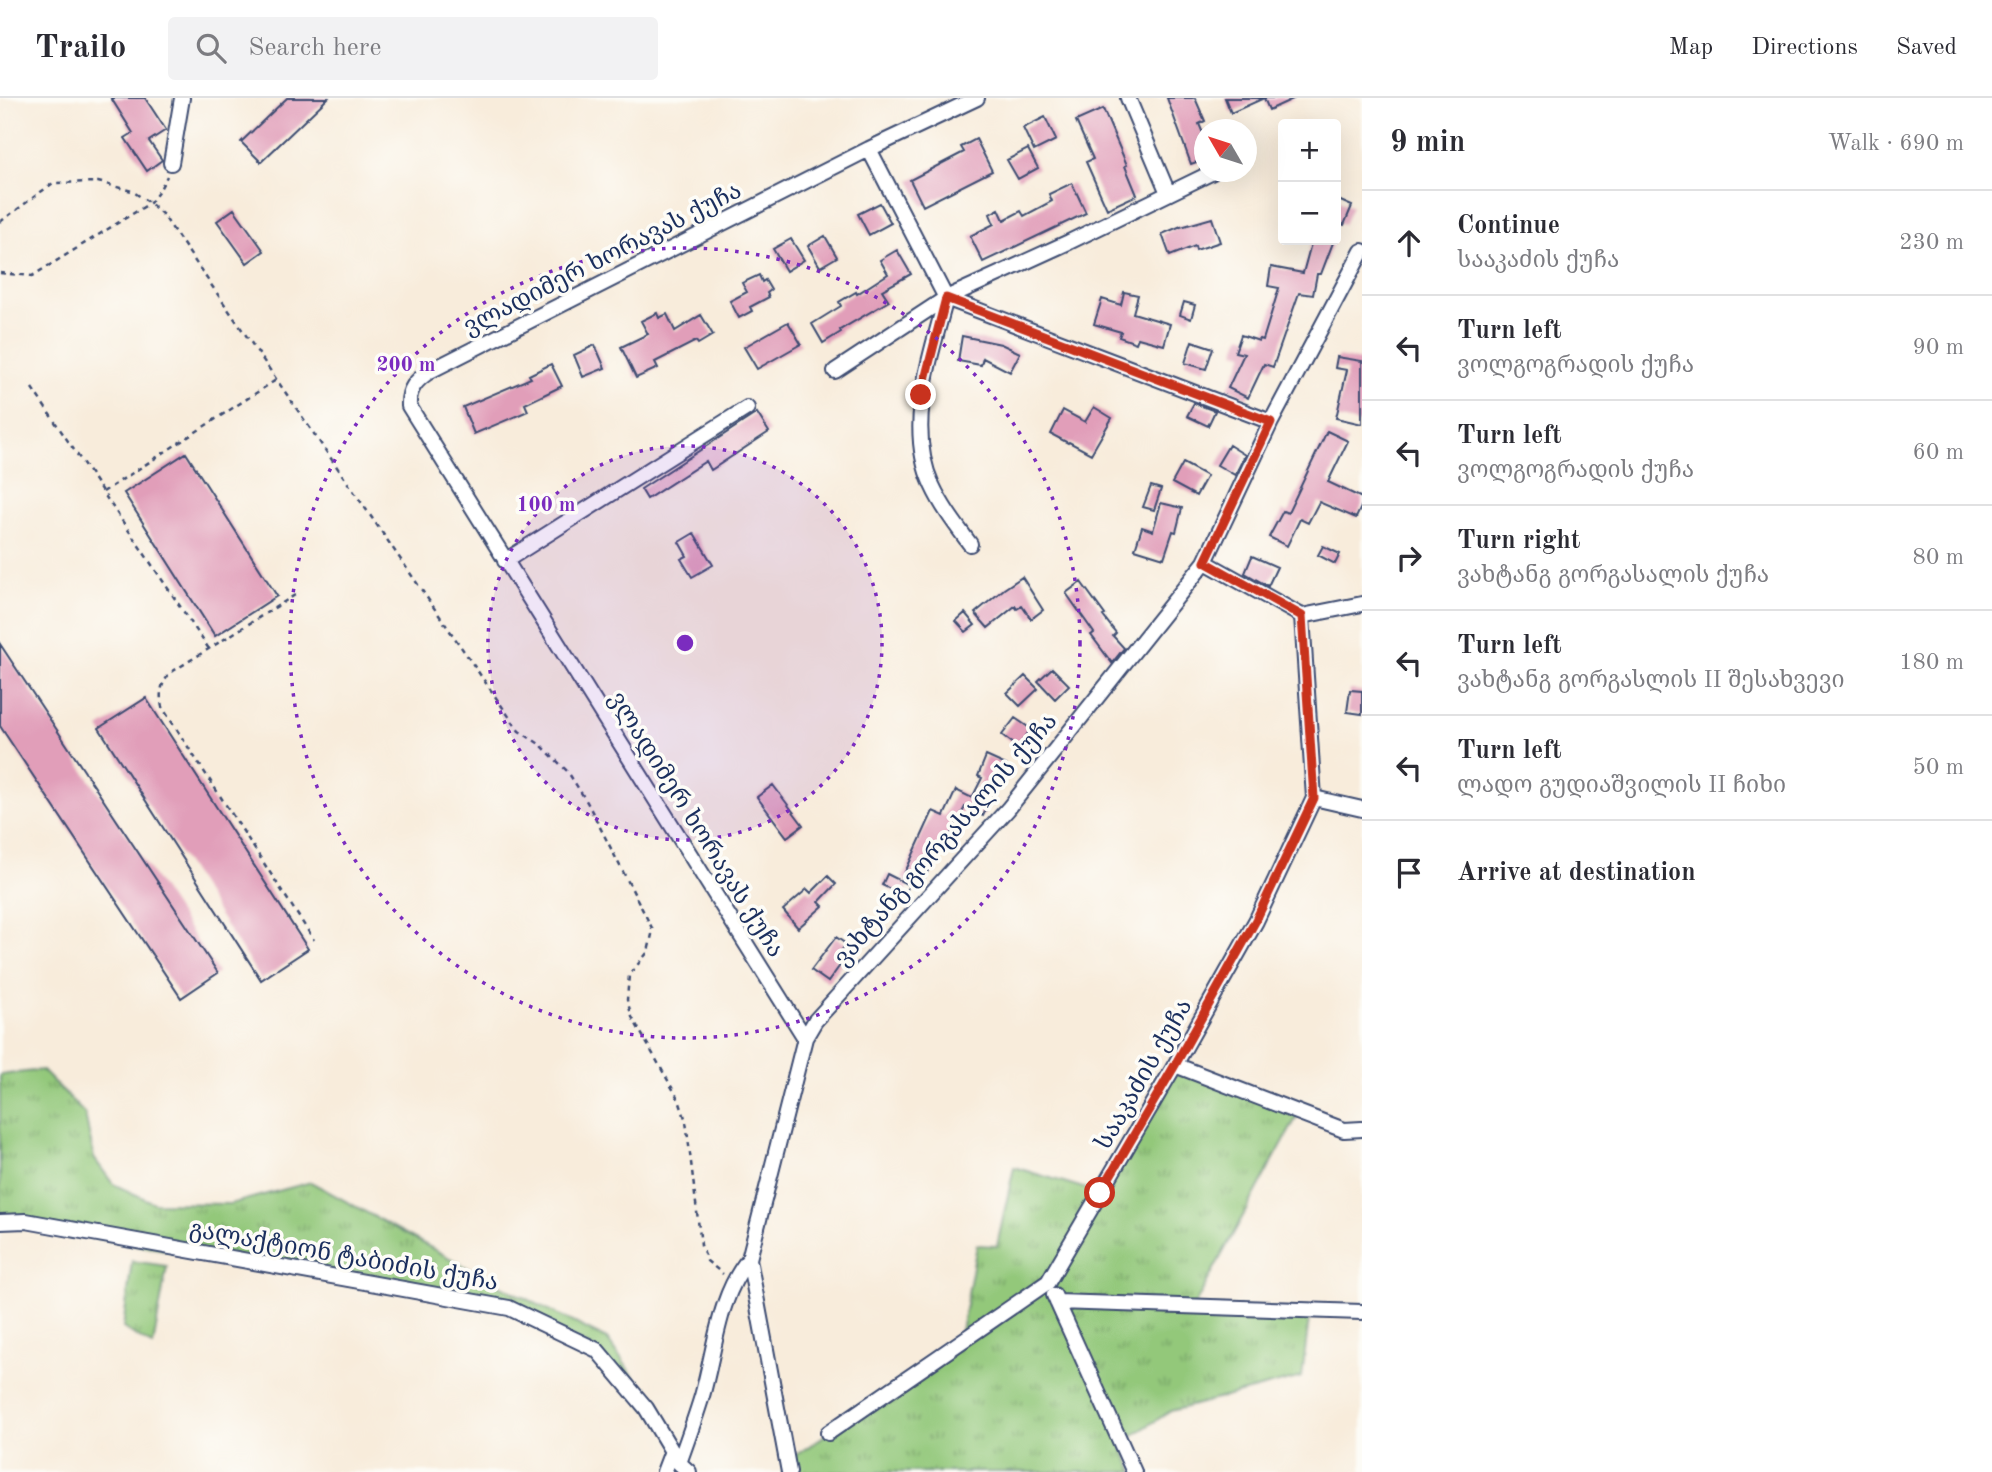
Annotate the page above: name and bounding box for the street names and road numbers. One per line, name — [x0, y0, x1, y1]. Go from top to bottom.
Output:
street label: ვლადიმერ ხორავას ქუჩა — [460, 179, 746, 340]
street label: ვლადიმერ ხორავას ქუჩა — [603, 688, 787, 962]
street label: ვახტანგ გორგასალის ქუჩა — [830, 709, 1062, 971]
street label: სააკაძის ქუჩა — [1092, 996, 1197, 1154]
street label: გალაქტიონ ტაბიძის ქუჩა — [187, 1217, 500, 1296]

